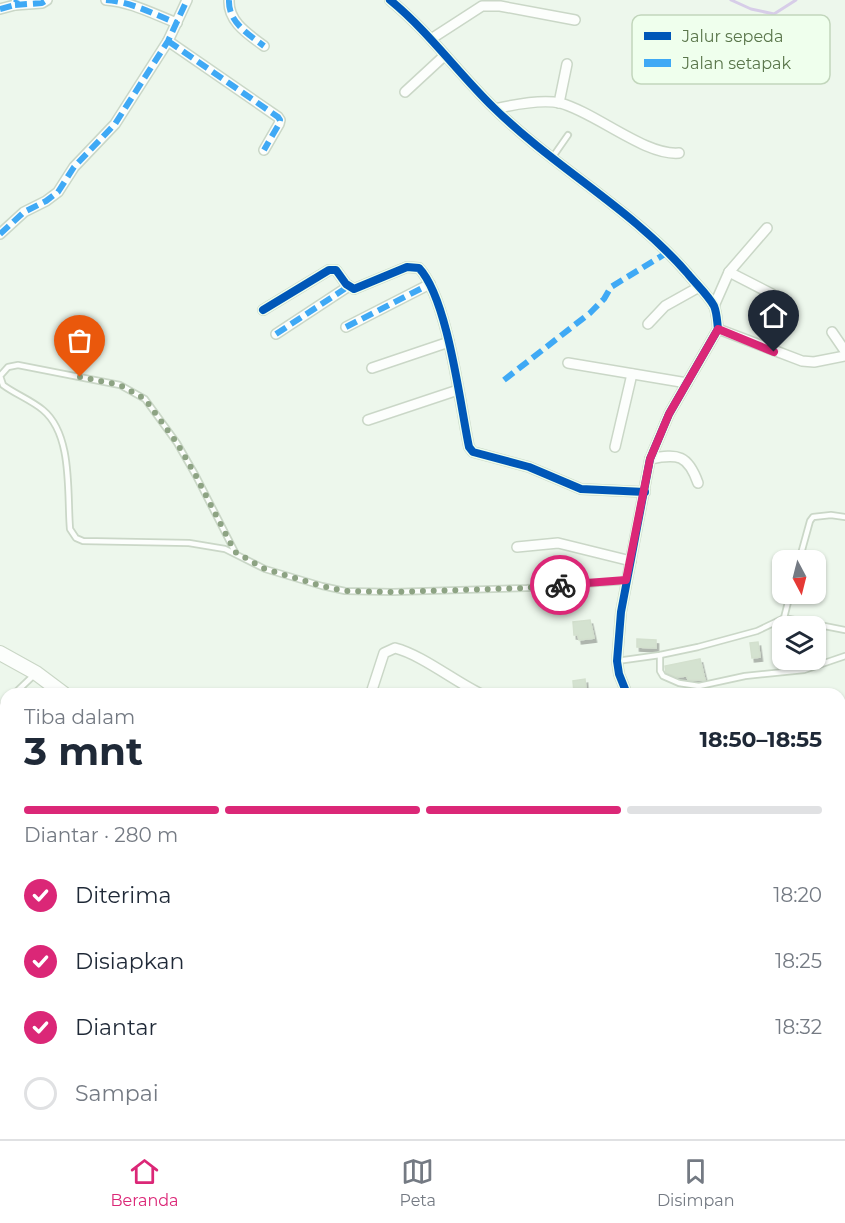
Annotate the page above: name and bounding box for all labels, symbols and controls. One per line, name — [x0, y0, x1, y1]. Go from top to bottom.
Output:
legend — [632, 15, 830, 84]
text: Jalur sepeda — [681, 27, 783, 46]
text: Jalan setapak — [681, 54, 792, 73]
pin — [748, 290, 799, 352]
icon: home — [757, 299, 790, 332]
pin — [54, 315, 105, 377]
icon: bag — [63, 324, 96, 357]
north arrow — [772, 550, 826, 604]
map controls — [772, 550, 826, 670]
courier — [530, 555, 590, 615]
icon: bike — [544, 569, 577, 602]
button: layers — [772, 616, 826, 670]
text: Tiba dalam — [24, 705, 135, 729]
text: 18:50–18:55 — [699, 726, 822, 753]
text: 3 mnt — [24, 727, 143, 775]
text: Diantar · 280 m — [24, 823, 178, 847]
icon: check — [24, 879, 57, 912]
text: Diterima — [75, 882, 172, 909]
text: 18:20 — [773, 883, 822, 907]
icon: check — [24, 945, 57, 978]
text: Disiapkan — [75, 948, 184, 975]
text: 18:25 — [775, 949, 822, 973]
icon: check — [24, 1011, 57, 1044]
text: Diantar — [75, 1014, 157, 1041]
text: 18:32 — [775, 1015, 822, 1039]
text: Sampai — [75, 1080, 159, 1107]
tab: Beranda — [110, 1155, 179, 1210]
tab: Peta — [399, 1155, 436, 1210]
tab: Disimpan — [657, 1155, 735, 1210]

